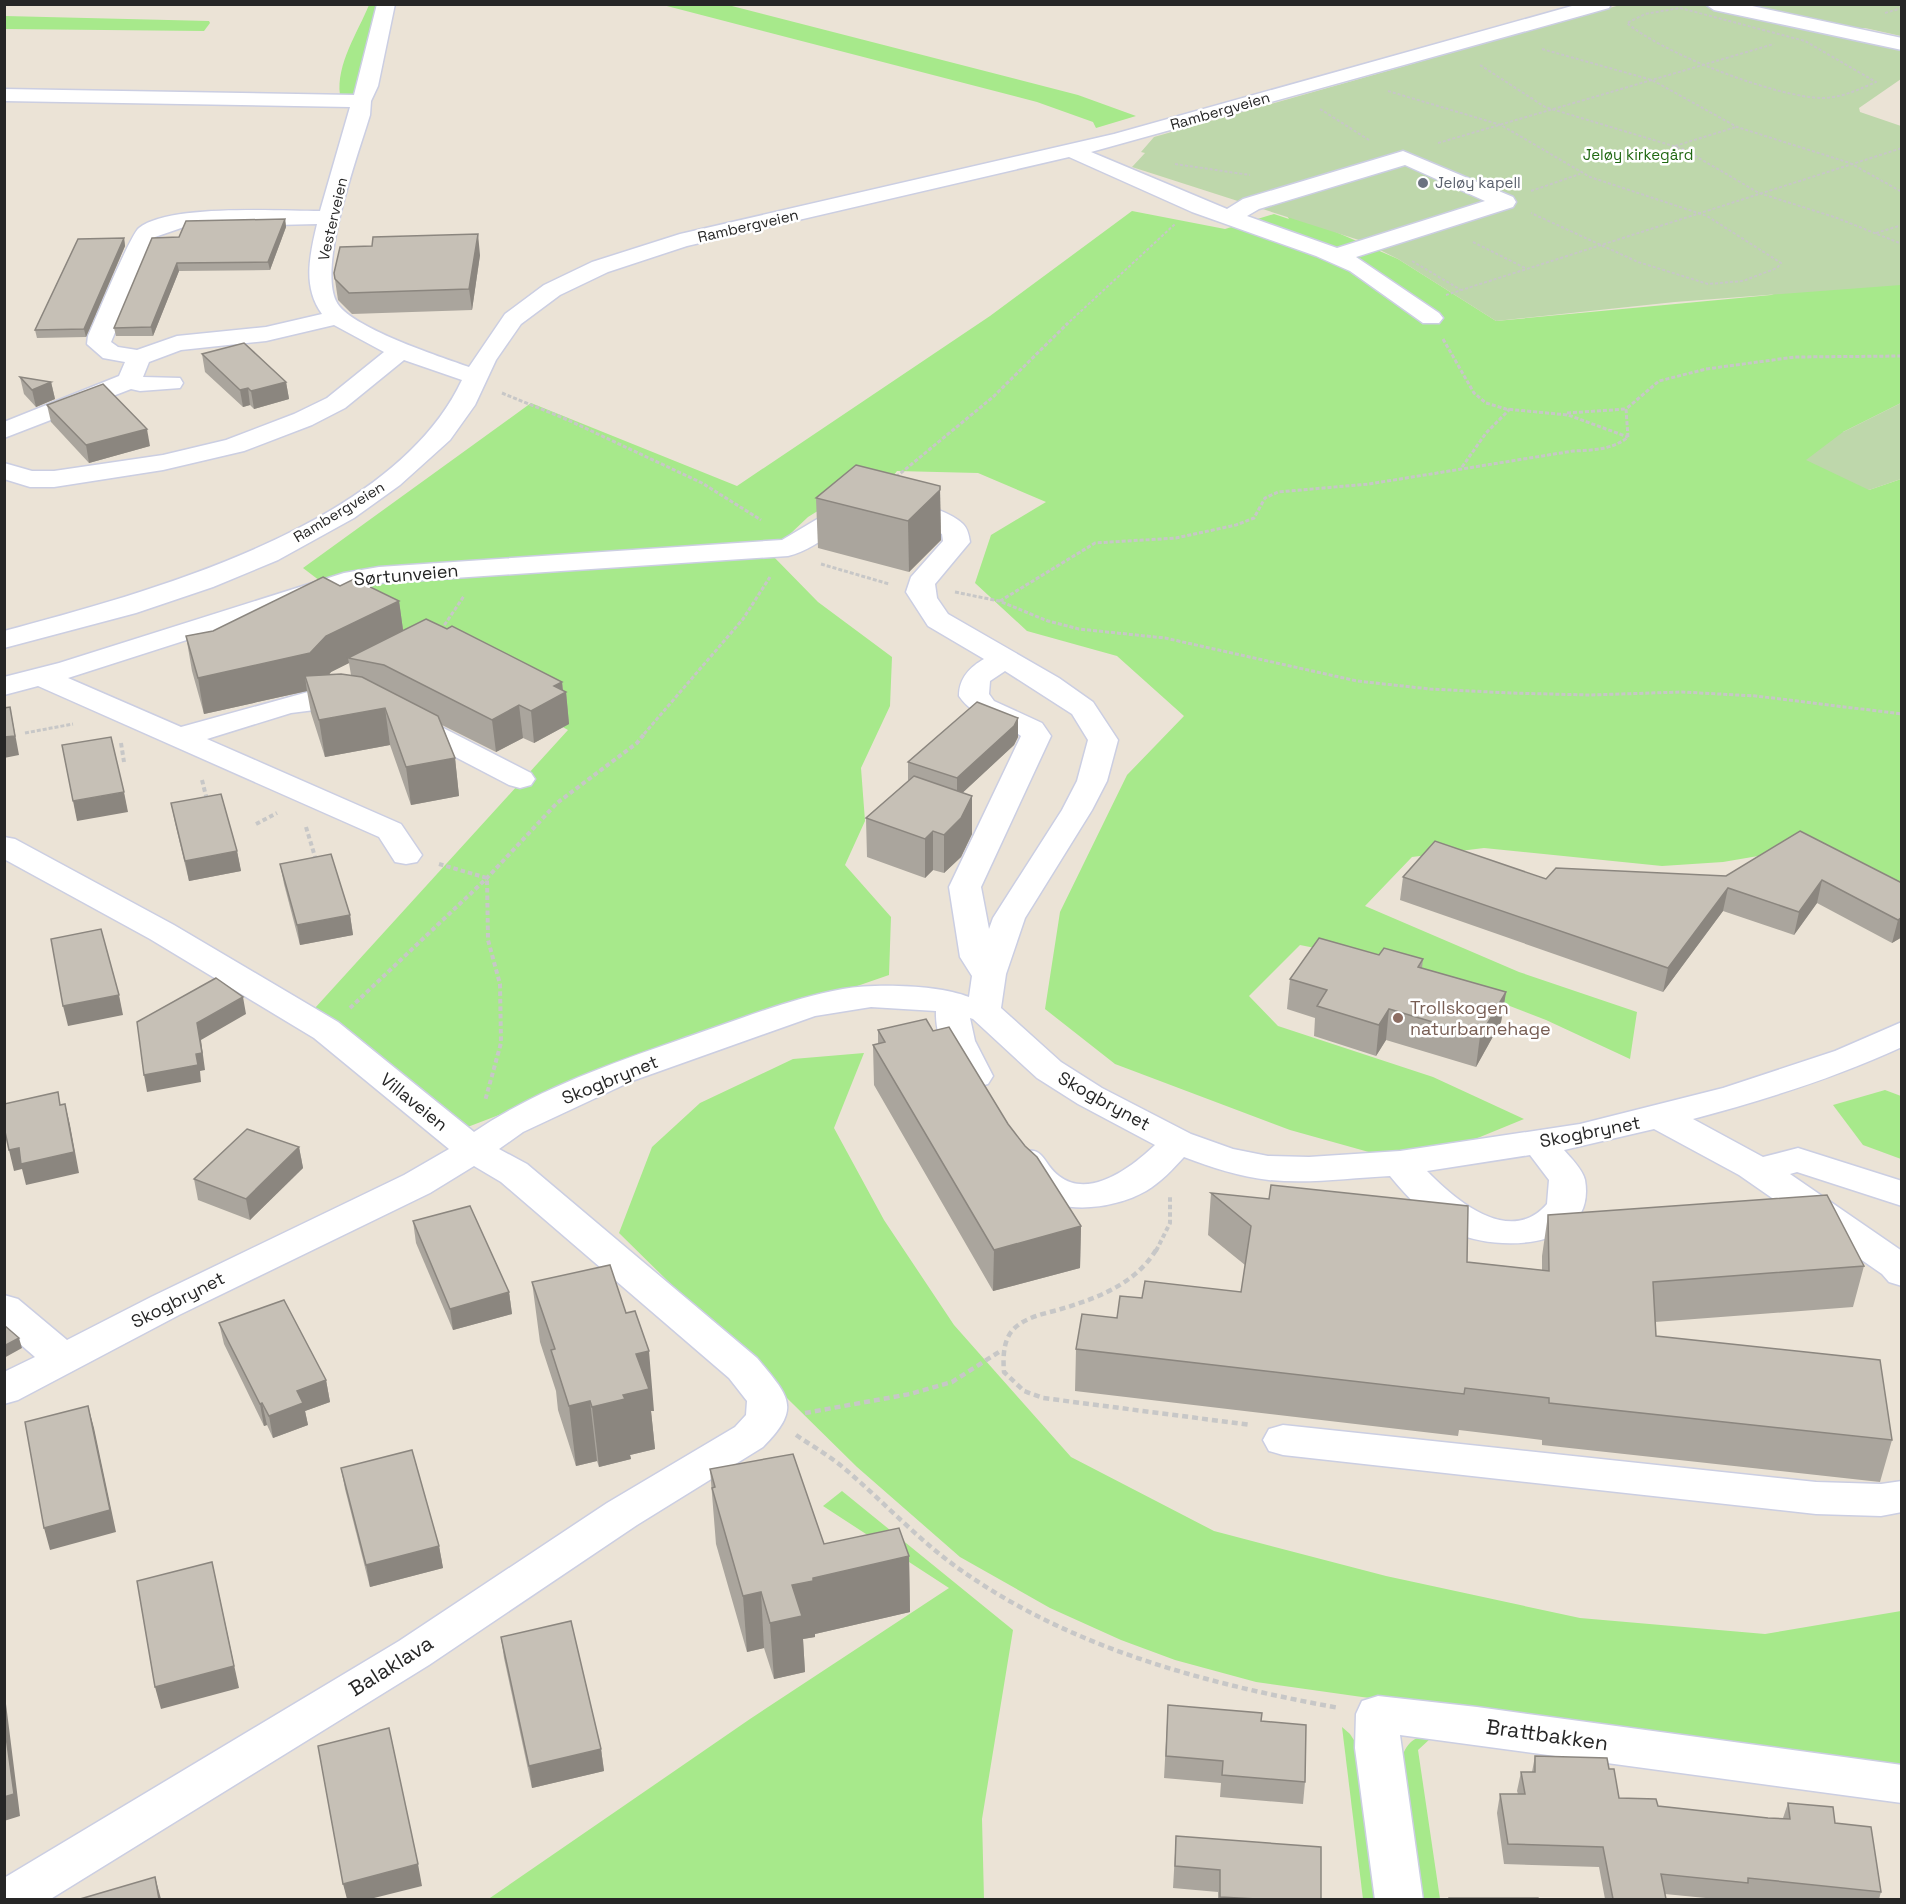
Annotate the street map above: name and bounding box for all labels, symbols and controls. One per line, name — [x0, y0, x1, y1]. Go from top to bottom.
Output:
street label: Rambergveien — [1168, 87, 1272, 134]
park label: Jeløy kirkegård — [1583, 145, 1693, 164]
place label: Jeløy kapell — [1435, 173, 1521, 192]
street label: Vesterveien — [314, 175, 351, 262]
marker: Jeløy kapell — [1416, 176, 1430, 190]
street label: Rambergveien — [696, 205, 800, 246]
street label: Rambergveien — [290, 477, 388, 546]
street label: Sørtunveien — [353, 558, 459, 591]
place label: Trollskogen naturbarnehage — [1410, 996, 1551, 1040]
marker: Trollskogen naturbarnehage — [1391, 1011, 1405, 1025]
street label: Skogbrynet — [558, 1050, 661, 1109]
street label: Skogbrynet — [1054, 1066, 1154, 1135]
street label: Villaveien — [376, 1067, 453, 1136]
street label: Skogbrynet — [1538, 1110, 1642, 1153]
street label: Skogbrynet — [127, 1266, 228, 1333]
street label: Balaklava — [344, 1629, 438, 1702]
street label: Brattbakken — [1484, 1713, 1610, 1756]

